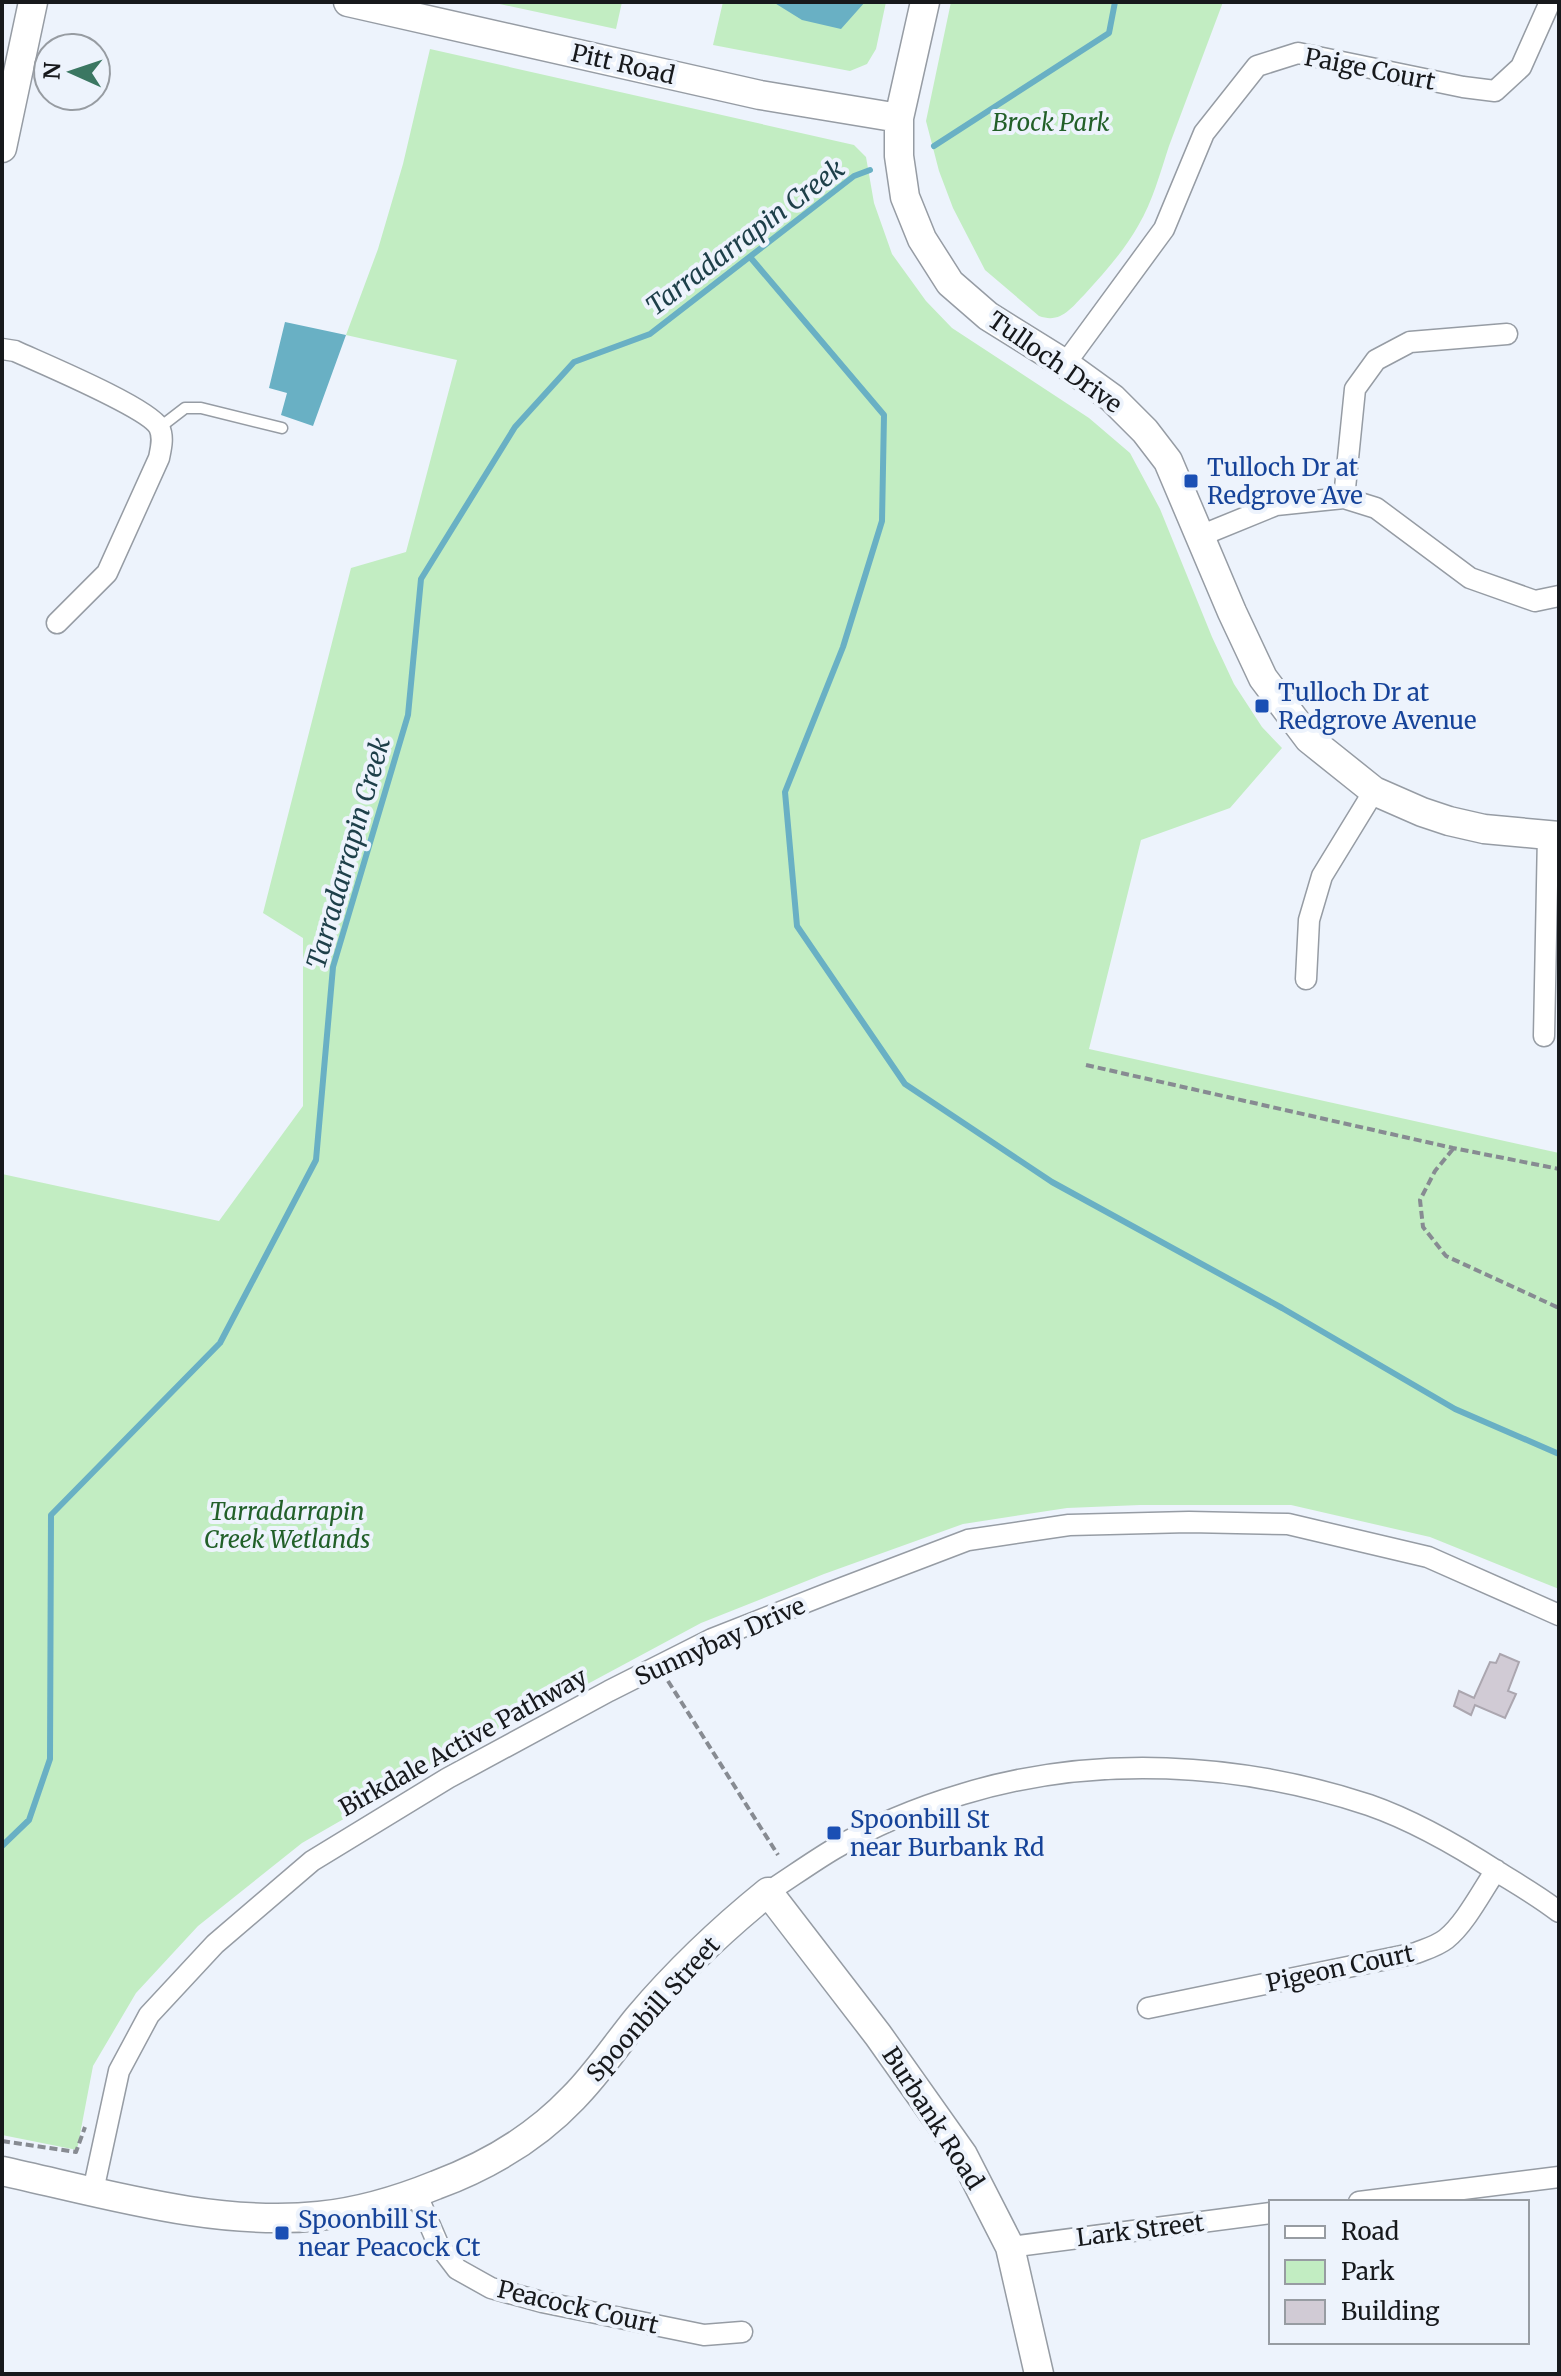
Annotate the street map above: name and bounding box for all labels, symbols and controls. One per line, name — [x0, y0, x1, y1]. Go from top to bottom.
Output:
north arrow — [32, 32, 112, 112]
street label: Pitt Road — [568, 37, 678, 91]
street label: Paige Court — [1302, 41, 1439, 97]
text: N — [38, 61, 66, 80]
park label: Brock Park — [992, 107, 1110, 138]
water label: Tarradarrapin Creek — [639, 152, 851, 322]
street label: Tulloch Drive — [982, 304, 1128, 420]
place label: Tulloch Dr at Redgrove Ave — [1207, 452, 1363, 511]
marker: Tulloch Dr at Redgrove Ave — [1182, 472, 1200, 490]
place label: Tulloch Dr at Redgrove Avenue — [1278, 677, 1477, 736]
marker: Tulloch Dr at Redgrove Avenue — [1253, 697, 1271, 715]
water label: Tarradarrapin Creek — [299, 733, 397, 973]
park label: Tarradarrapin Creek Wetlands — [204, 1496, 370, 1555]
street label: Sunnybay Drive — [630, 1590, 810, 1692]
street label: Birkdale Active Pathway — [334, 1661, 592, 1823]
place label: Spoonbill St near Burbank Rd — [850, 1804, 1044, 1863]
marker: Spoonbill St near Burbank Rd — [825, 1824, 843, 1842]
street label: Spoonbill Street — [580, 1929, 727, 2088]
street label: Pigeon Court — [1263, 1937, 1417, 1999]
street label: Burbank Road — [875, 2041, 991, 2195]
legend — [1269, 2200, 1529, 2344]
place label: Spoonbill St near Peacock Ct — [298, 2204, 481, 2263]
street label: Lark Street — [1074, 2207, 1206, 2253]
text: Road — [1341, 2216, 1399, 2247]
marker: Spoonbill St near Peacock Ct — [273, 2224, 291, 2242]
text: Park — [1341, 2256, 1395, 2287]
street label: Peacock Court — [494, 2273, 662, 2341]
text: Building — [1341, 2296, 1440, 2327]

